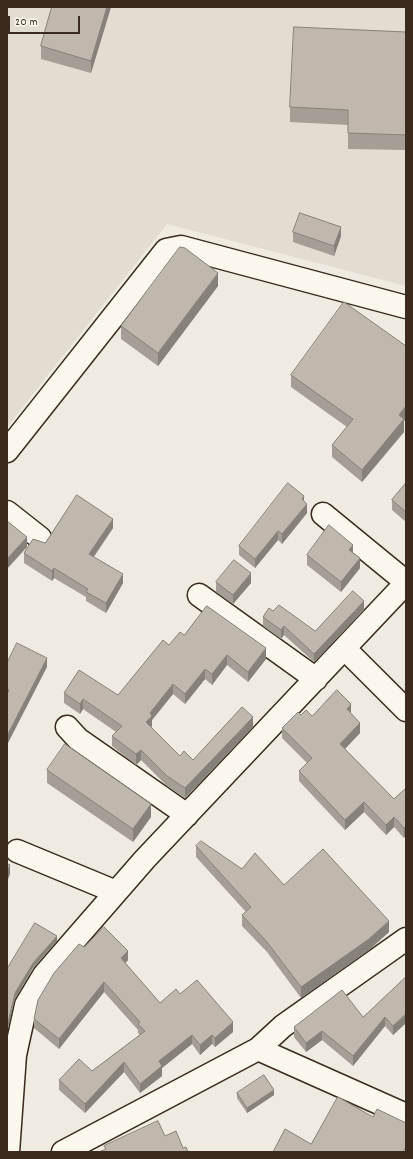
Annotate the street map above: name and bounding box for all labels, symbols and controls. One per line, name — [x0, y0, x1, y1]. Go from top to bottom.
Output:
scale bar — [10, 8, 82, 34]
text: 20 m — [15, 14, 38, 31]

